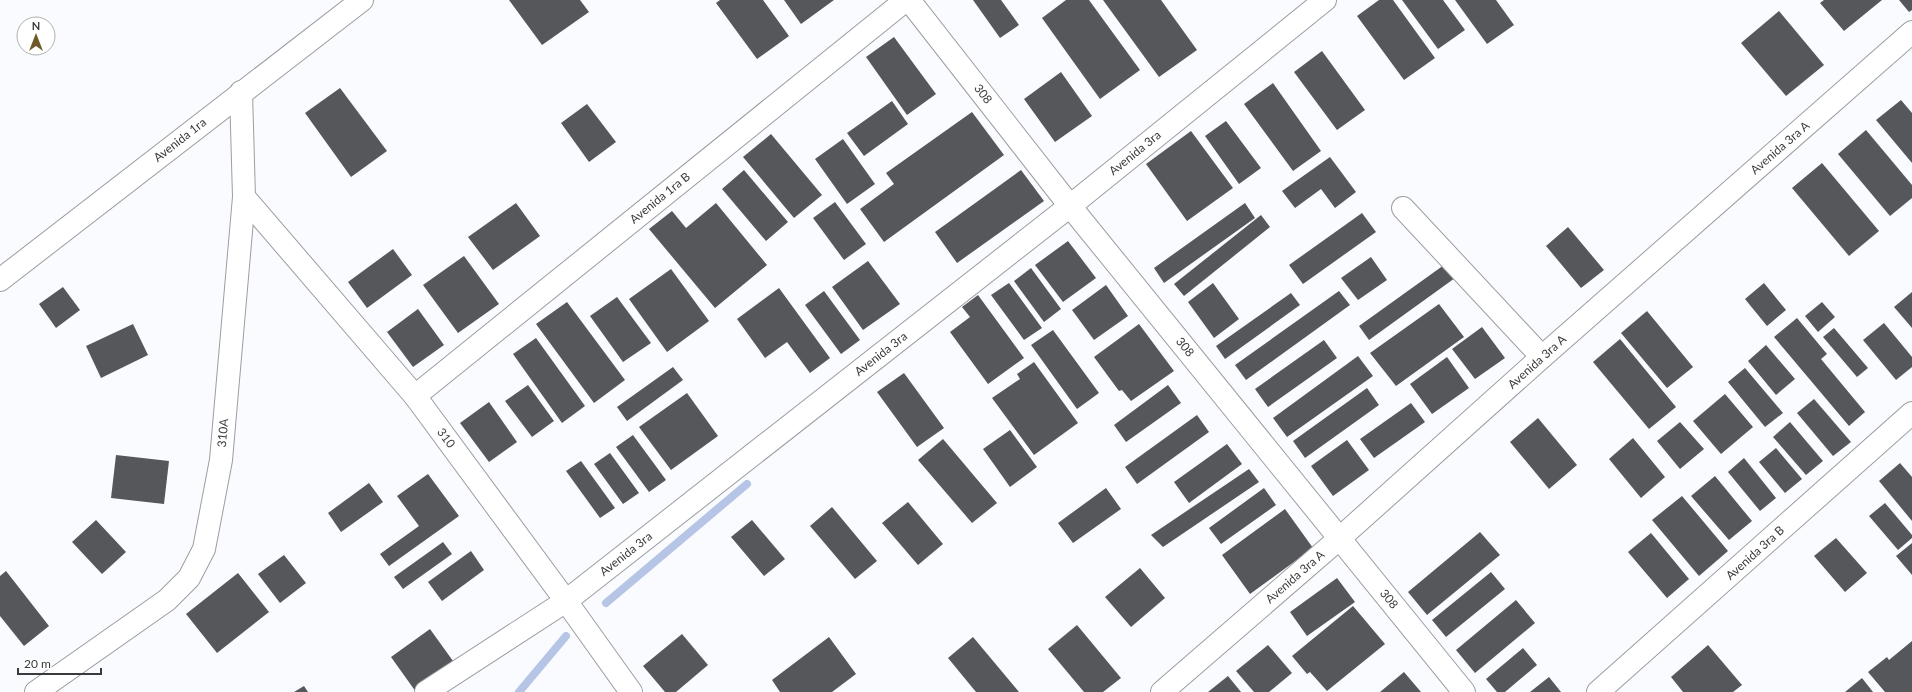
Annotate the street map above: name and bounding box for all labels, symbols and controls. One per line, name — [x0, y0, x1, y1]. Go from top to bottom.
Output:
north arrow — [16, 16, 56, 56]
text: N — [32, 19, 40, 32]
street label: 308 — [971, 81, 996, 107]
street label: Avenida 1ra — [150, 114, 209, 165]
street label: Avenida 3ra A — [1747, 117, 1813, 177]
street label: Avenida 3ra — [1106, 127, 1164, 178]
street label: Avenida 1ra B — [626, 169, 693, 227]
street label: Avenida 3ra — [851, 328, 910, 379]
street label: Avenida 3ra A — [1504, 331, 1570, 392]
street label: 308 — [1173, 334, 1198, 360]
street label: 310A — [214, 417, 231, 448]
street label: 310 — [434, 425, 459, 451]
street label: Avenida 3ra B — [1722, 522, 1787, 583]
street label: Avenida 3ra — [596, 528, 655, 579]
street label: Avenida 3ra A — [1262, 546, 1328, 606]
street label: 308 — [1377, 586, 1402, 612]
scale bar — [18, 650, 101, 676]
text: 20 m — [24, 656, 51, 671]

